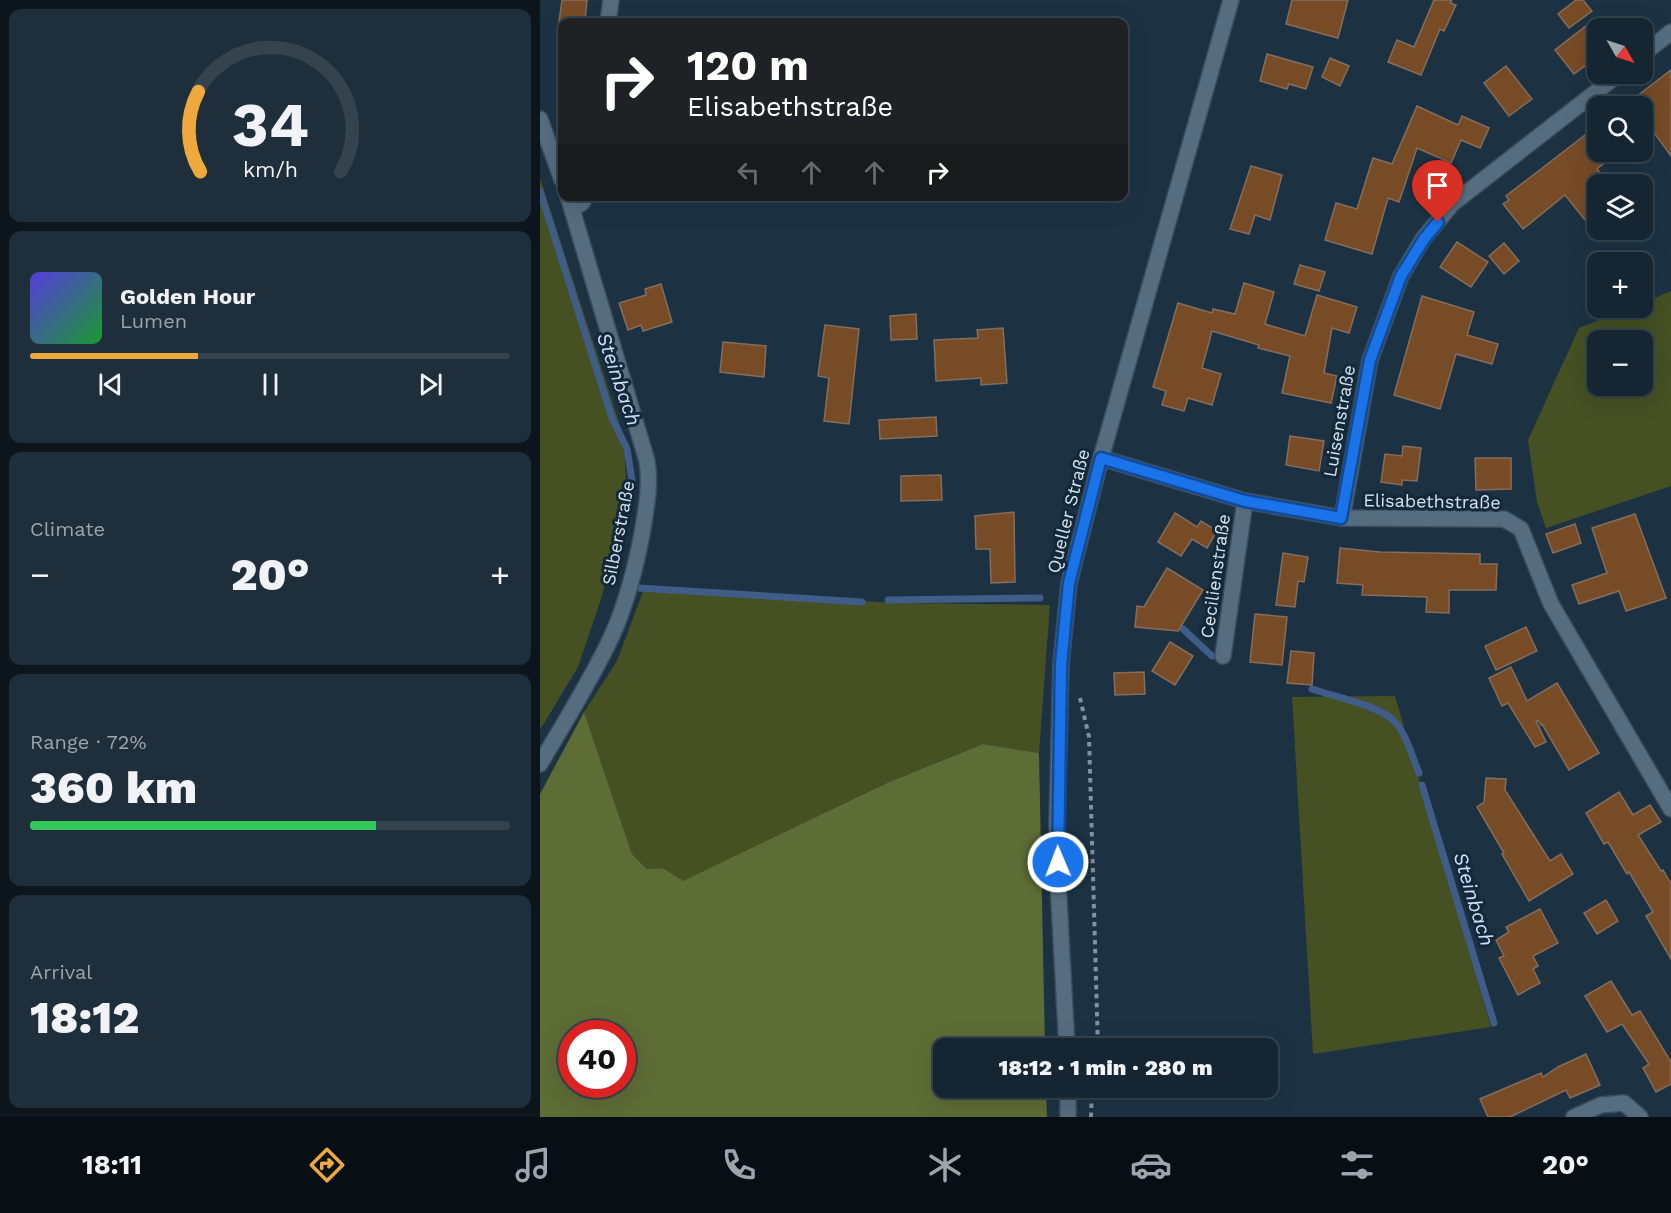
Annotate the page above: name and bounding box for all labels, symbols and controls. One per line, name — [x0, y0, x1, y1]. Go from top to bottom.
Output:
north arrow — [1587, 18, 1653, 84]
map controls — [1587, 18, 1653, 396]
text: 120 m — [687, 41, 809, 90]
icon: right — [588, 42, 666, 120]
text: 34 — [231, 88, 309, 161]
text: Elisabethstraße — [687, 91, 893, 123]
button: search — [1587, 96, 1653, 162]
icon: left — [732, 156, 765, 189]
icon: ahead — [795, 156, 828, 189]
icon: ahead — [858, 156, 891, 189]
icon: right — [921, 156, 954, 189]
text: km/h — [242, 158, 298, 183]
pin — [1412, 160, 1463, 222]
icon: arrive — [1421, 169, 1454, 202]
button: layers — [1587, 174, 1653, 240]
button: + — [1587, 252, 1653, 318]
text: Golden Hour — [120, 284, 255, 309]
text: Lumen — [120, 309, 187, 333]
water label: Steinbach — [592, 329, 646, 429]
button: − — [1587, 330, 1653, 396]
street label: Luisenstraße — [1319, 363, 1359, 479]
icon: previous — [94, 368, 127, 401]
icon: pause — [254, 368, 287, 401]
icon: next — [414, 368, 447, 401]
street label: Queller Straße — [1042, 447, 1094, 575]
street label: Silberstraße — [598, 479, 638, 587]
street label: Elisabethstraße — [1363, 489, 1501, 513]
street label: Cecilienstraße — [1196, 513, 1234, 639]
text: Climate — [30, 517, 105, 541]
text: 20° — [230, 548, 310, 601]
text: − — [30, 555, 50, 594]
text: + — [490, 555, 510, 594]
text: Range · 72% — [30, 730, 147, 754]
text: 360 km — [30, 761, 197, 814]
position arrow — [1026, 830, 1090, 894]
water label: Steinbach — [1448, 849, 1500, 949]
text: Arrival — [30, 960, 92, 984]
text: 18:12 — [30, 991, 139, 1044]
speed limit sign: 40 — [558, 1020, 636, 1098]
text: 18:12 · 1 min · 280 m — [998, 1055, 1213, 1080]
icon: directions — [306, 1144, 348, 1186]
icon: music — [512, 1144, 554, 1186]
icon: phone — [718, 1144, 760, 1186]
icon: climate — [924, 1144, 966, 1186]
icon: car — [1130, 1144, 1172, 1186]
icon: filters — [1336, 1144, 1378, 1186]
text: 18:11 — [82, 1149, 142, 1181]
text: 20° — [1542, 1149, 1589, 1181]

